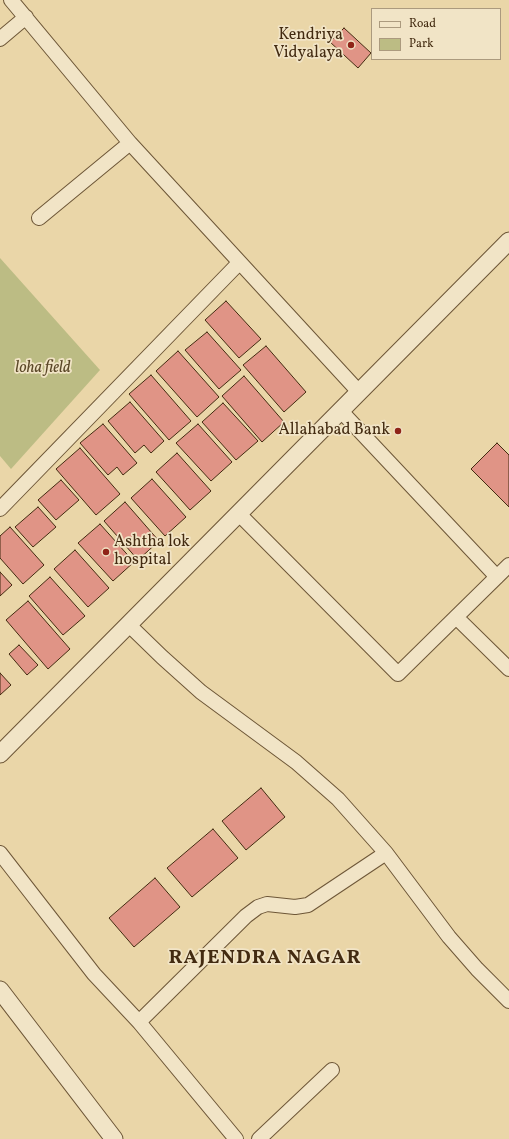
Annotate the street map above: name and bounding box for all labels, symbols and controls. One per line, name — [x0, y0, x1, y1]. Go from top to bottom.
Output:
legend — [371, 8, 501, 60]
text: Road — [409, 16, 436, 32]
place label: Kendriya Vidyalaya — [273, 26, 343, 64]
text: Park — [409, 36, 434, 52]
marker: Kendriya Vidyalaya — [346, 40, 356, 50]
park label: loha field — [15, 359, 71, 379]
place label: Allahabad Bank — [279, 421, 390, 441]
marker: Allahabad Bank — [393, 426, 403, 436]
place label: Ashtha lok hospital — [114, 533, 190, 571]
marker: Ashtha lok hospital — [101, 547, 111, 557]
district label: RAJENDRA NAGAR — [168, 947, 362, 971]

